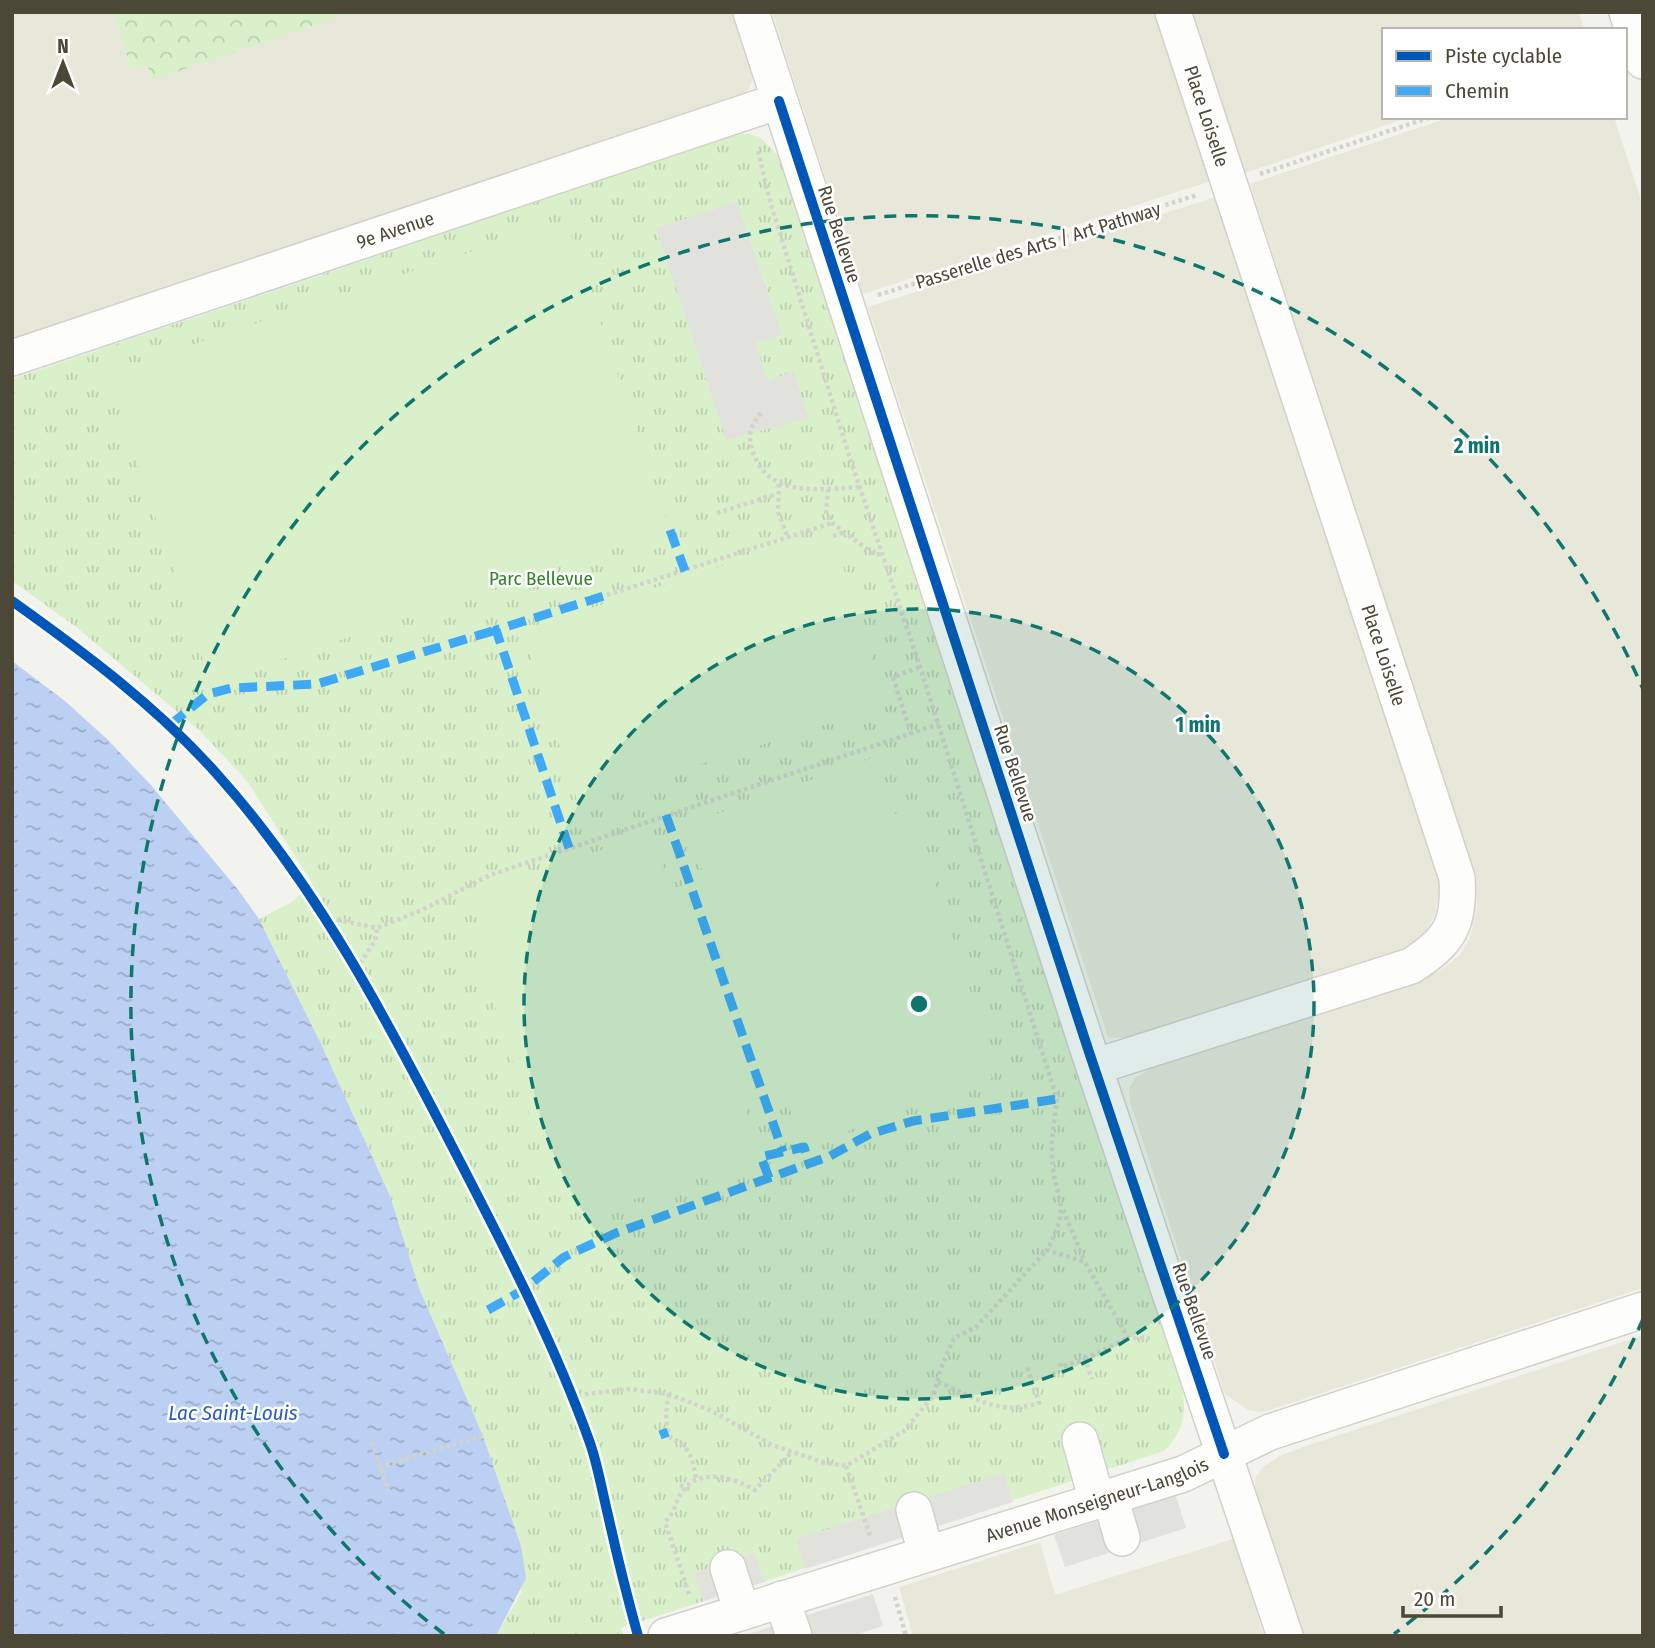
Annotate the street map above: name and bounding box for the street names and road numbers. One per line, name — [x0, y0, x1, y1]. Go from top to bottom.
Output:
street label: Place Loiselle — [1179, 63, 1234, 170]
street label: Rue Bellevue — [813, 183, 866, 286]
street label: Passerelle des Arts / Art Pathway — [913, 197, 1164, 294]
street label: 9e Avenue — [354, 206, 437, 254]
street label: Place Loiselle — [1356, 602, 1411, 709]
street label: Rue Bellevue — [989, 722, 1042, 825]
street label: Rue Bellevue — [1167, 1260, 1222, 1363]
street label: Avenue Monseigneur-Langlois — [983, 1452, 1212, 1547]

